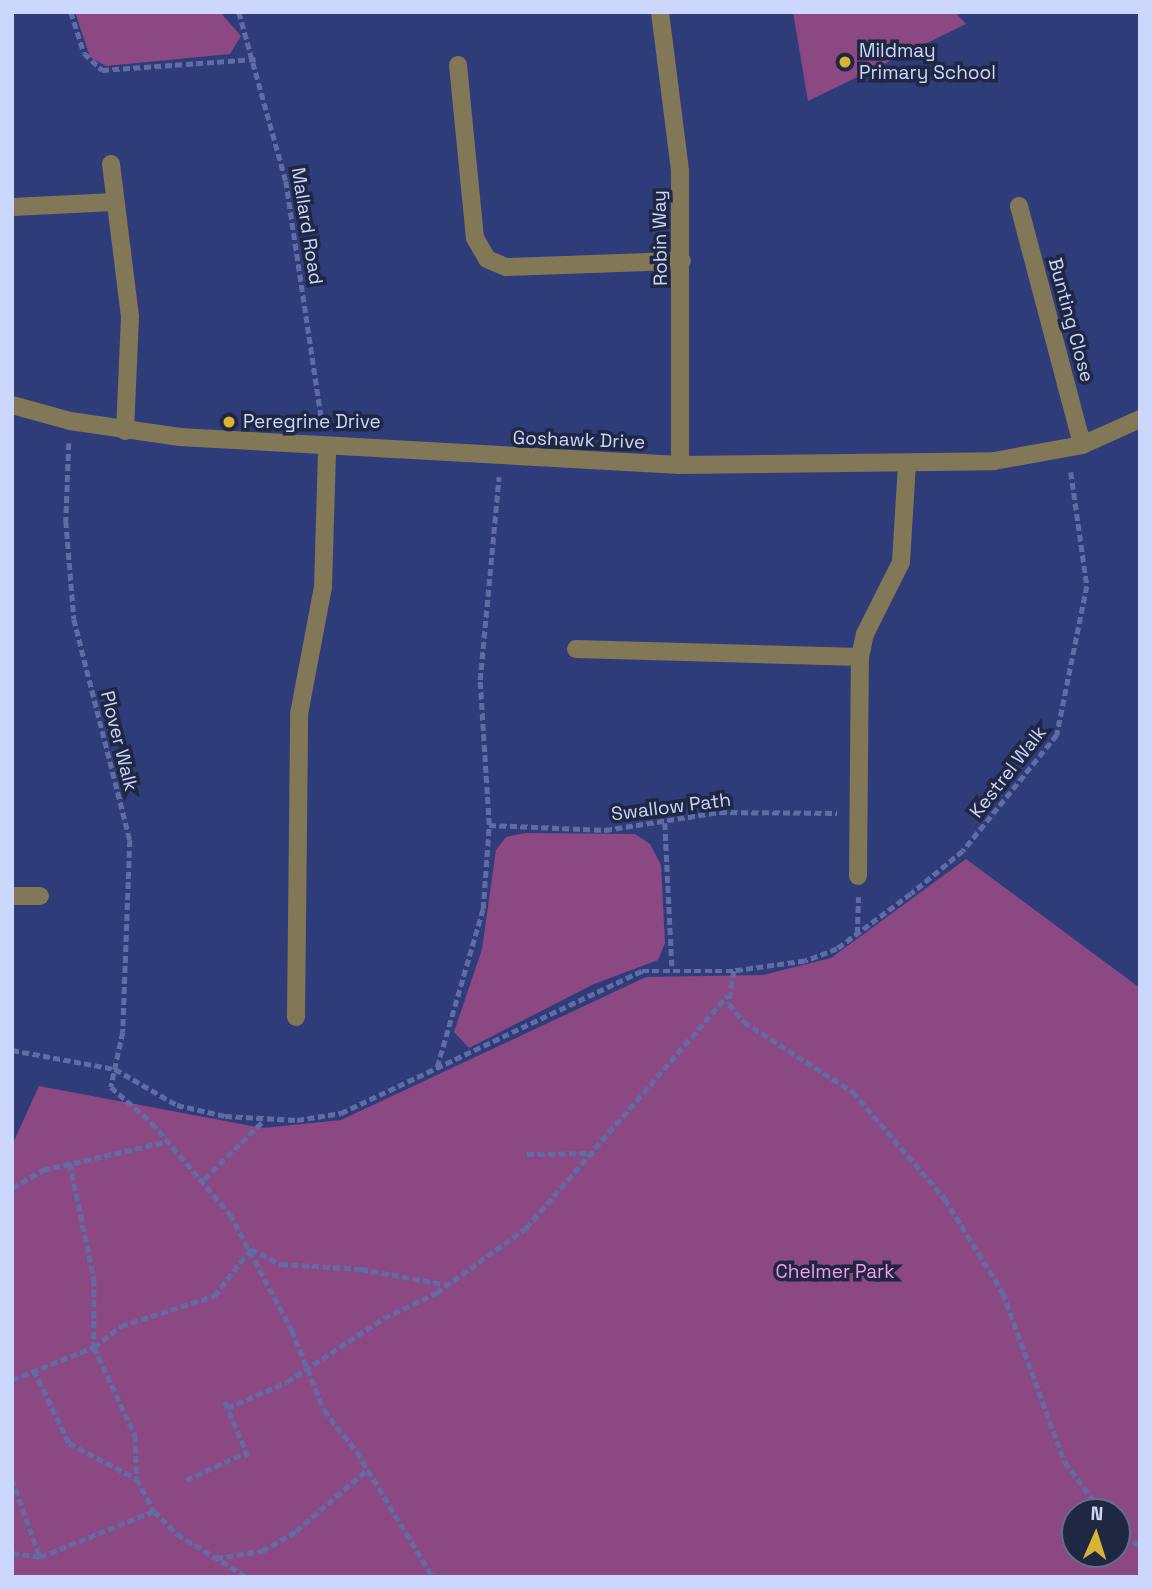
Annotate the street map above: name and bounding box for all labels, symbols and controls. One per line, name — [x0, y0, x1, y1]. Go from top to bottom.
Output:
place label: Mildmay Primary School — [859, 40, 996, 84]
marker: Mildmay Primary School — [837, 54, 853, 70]
street label: Mallard Road — [286, 166, 328, 286]
street label: Robin Way — [648, 190, 672, 286]
street label: Bunting Close — [1043, 255, 1099, 385]
place label: Peregrine Drive — [243, 411, 381, 433]
marker: Peregrine Drive — [221, 414, 237, 430]
street label: Goshawk Drive — [512, 426, 646, 454]
street label: Plover Walk — [96, 688, 142, 794]
street label: Kestrel Walk — [965, 721, 1051, 823]
street label: Swallow Path — [610, 788, 732, 826]
park label: Chelmer Park — [776, 1261, 894, 1283]
north arrow — [1061, 1498, 1131, 1568]
text: N — [1090, 1501, 1104, 1526]

